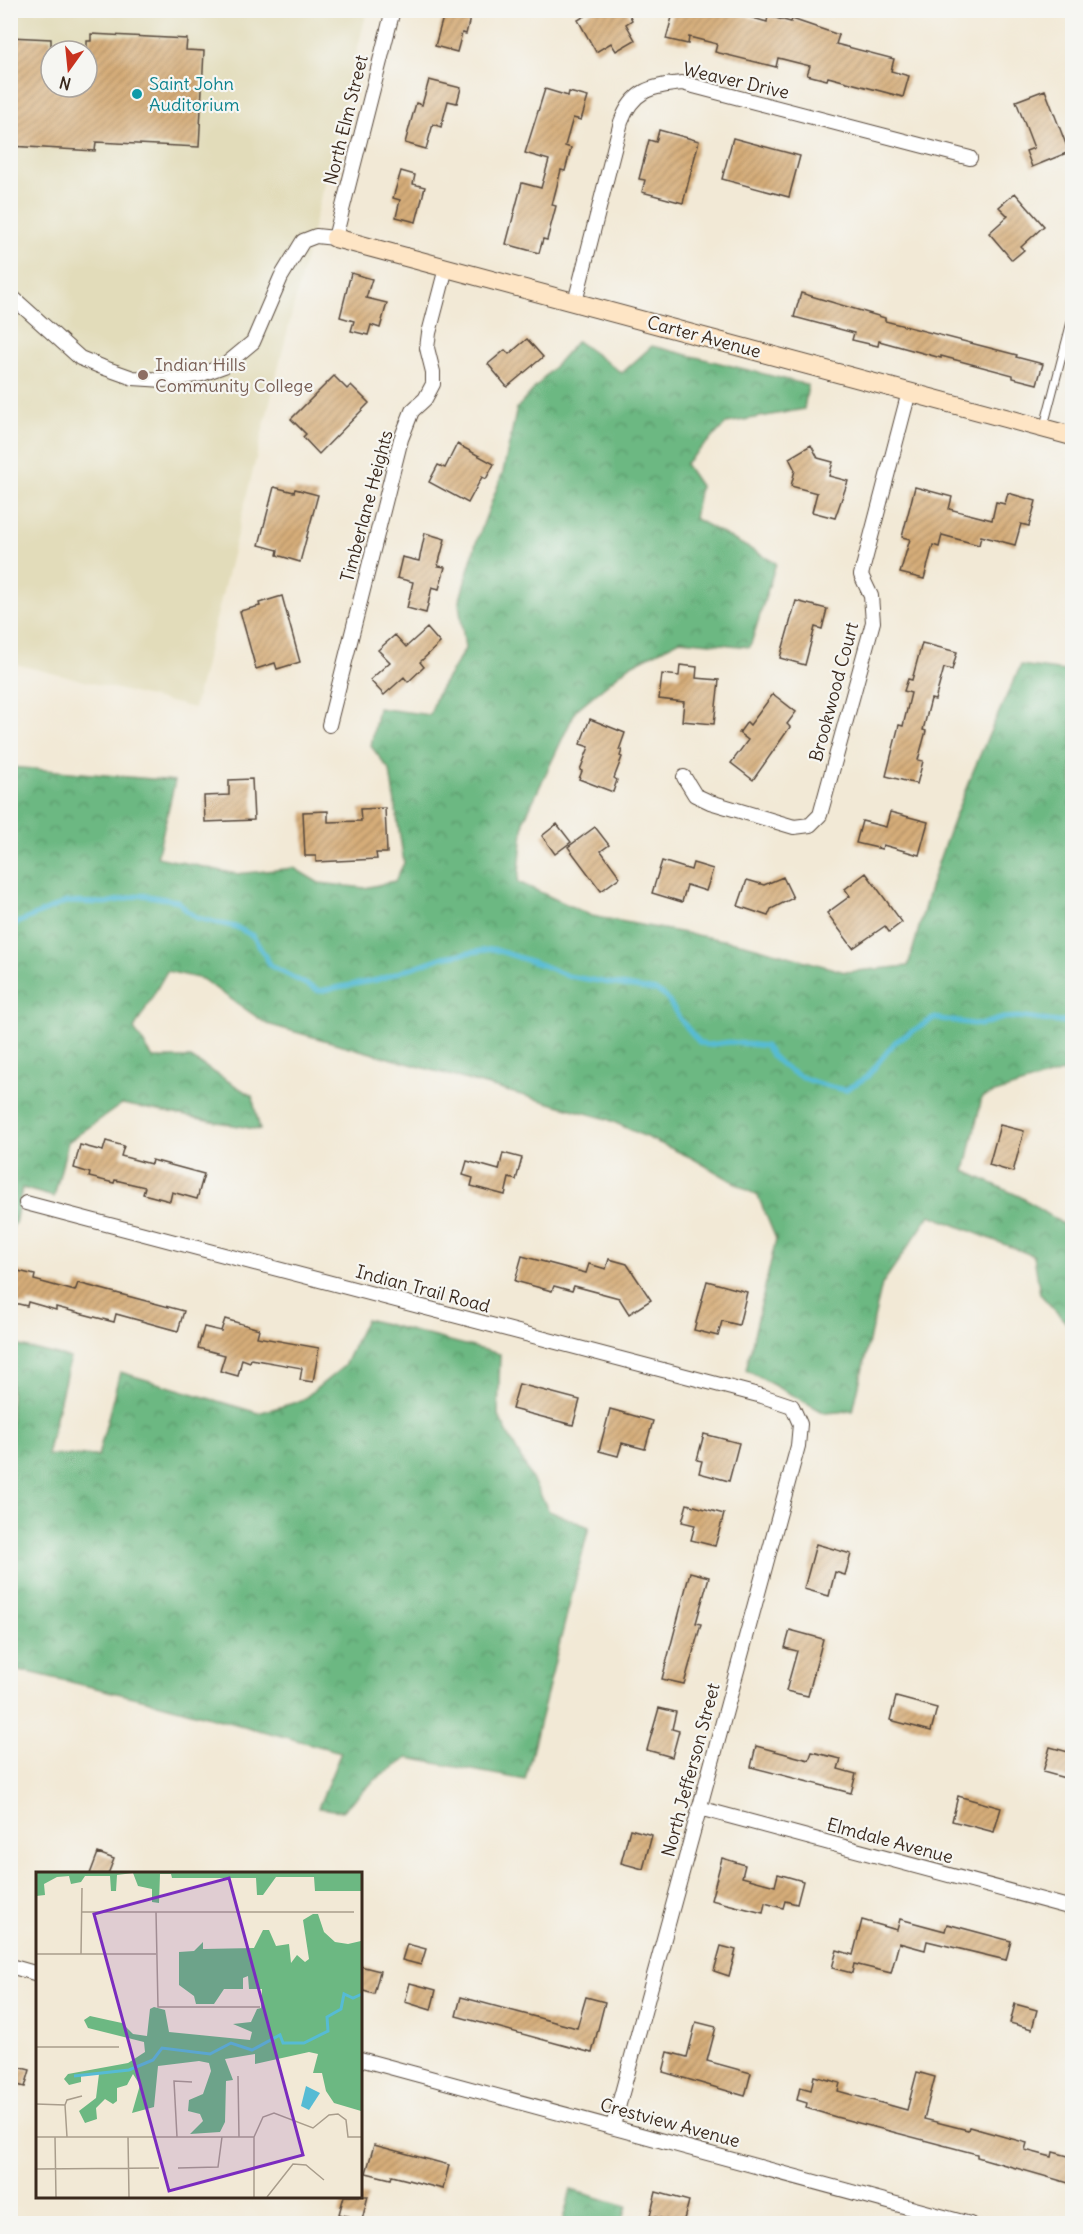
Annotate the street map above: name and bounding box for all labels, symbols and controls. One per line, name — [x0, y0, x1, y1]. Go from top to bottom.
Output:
north arrow — [39, 39, 99, 99]
street label: North Elm Street — [318, 52, 373, 187]
street label: Weaver Drive — [681, 57, 791, 104]
text: N — [57, 72, 73, 95]
place label: Saint John Auditorium — [149, 72, 240, 116]
marker: Saint John Auditorium — [130, 87, 144, 101]
street label: Carter Avenue — [645, 310, 764, 363]
place label: Indian Hills Community College — [155, 353, 313, 397]
marker: Indian Hills Community College — [136, 368, 150, 382]
street label: Timberlane Heights — [335, 428, 398, 584]
street label: Brookwood Court — [804, 620, 863, 764]
street label: Indian Trail Road — [354, 1260, 493, 1318]
street label: North Jefferson Street — [656, 1681, 725, 1859]
street label: Elmdale Avenue — [825, 1813, 956, 1868]
inset map — [36, 1872, 362, 2198]
street label: Crestview Avenue — [598, 2093, 743, 2152]

